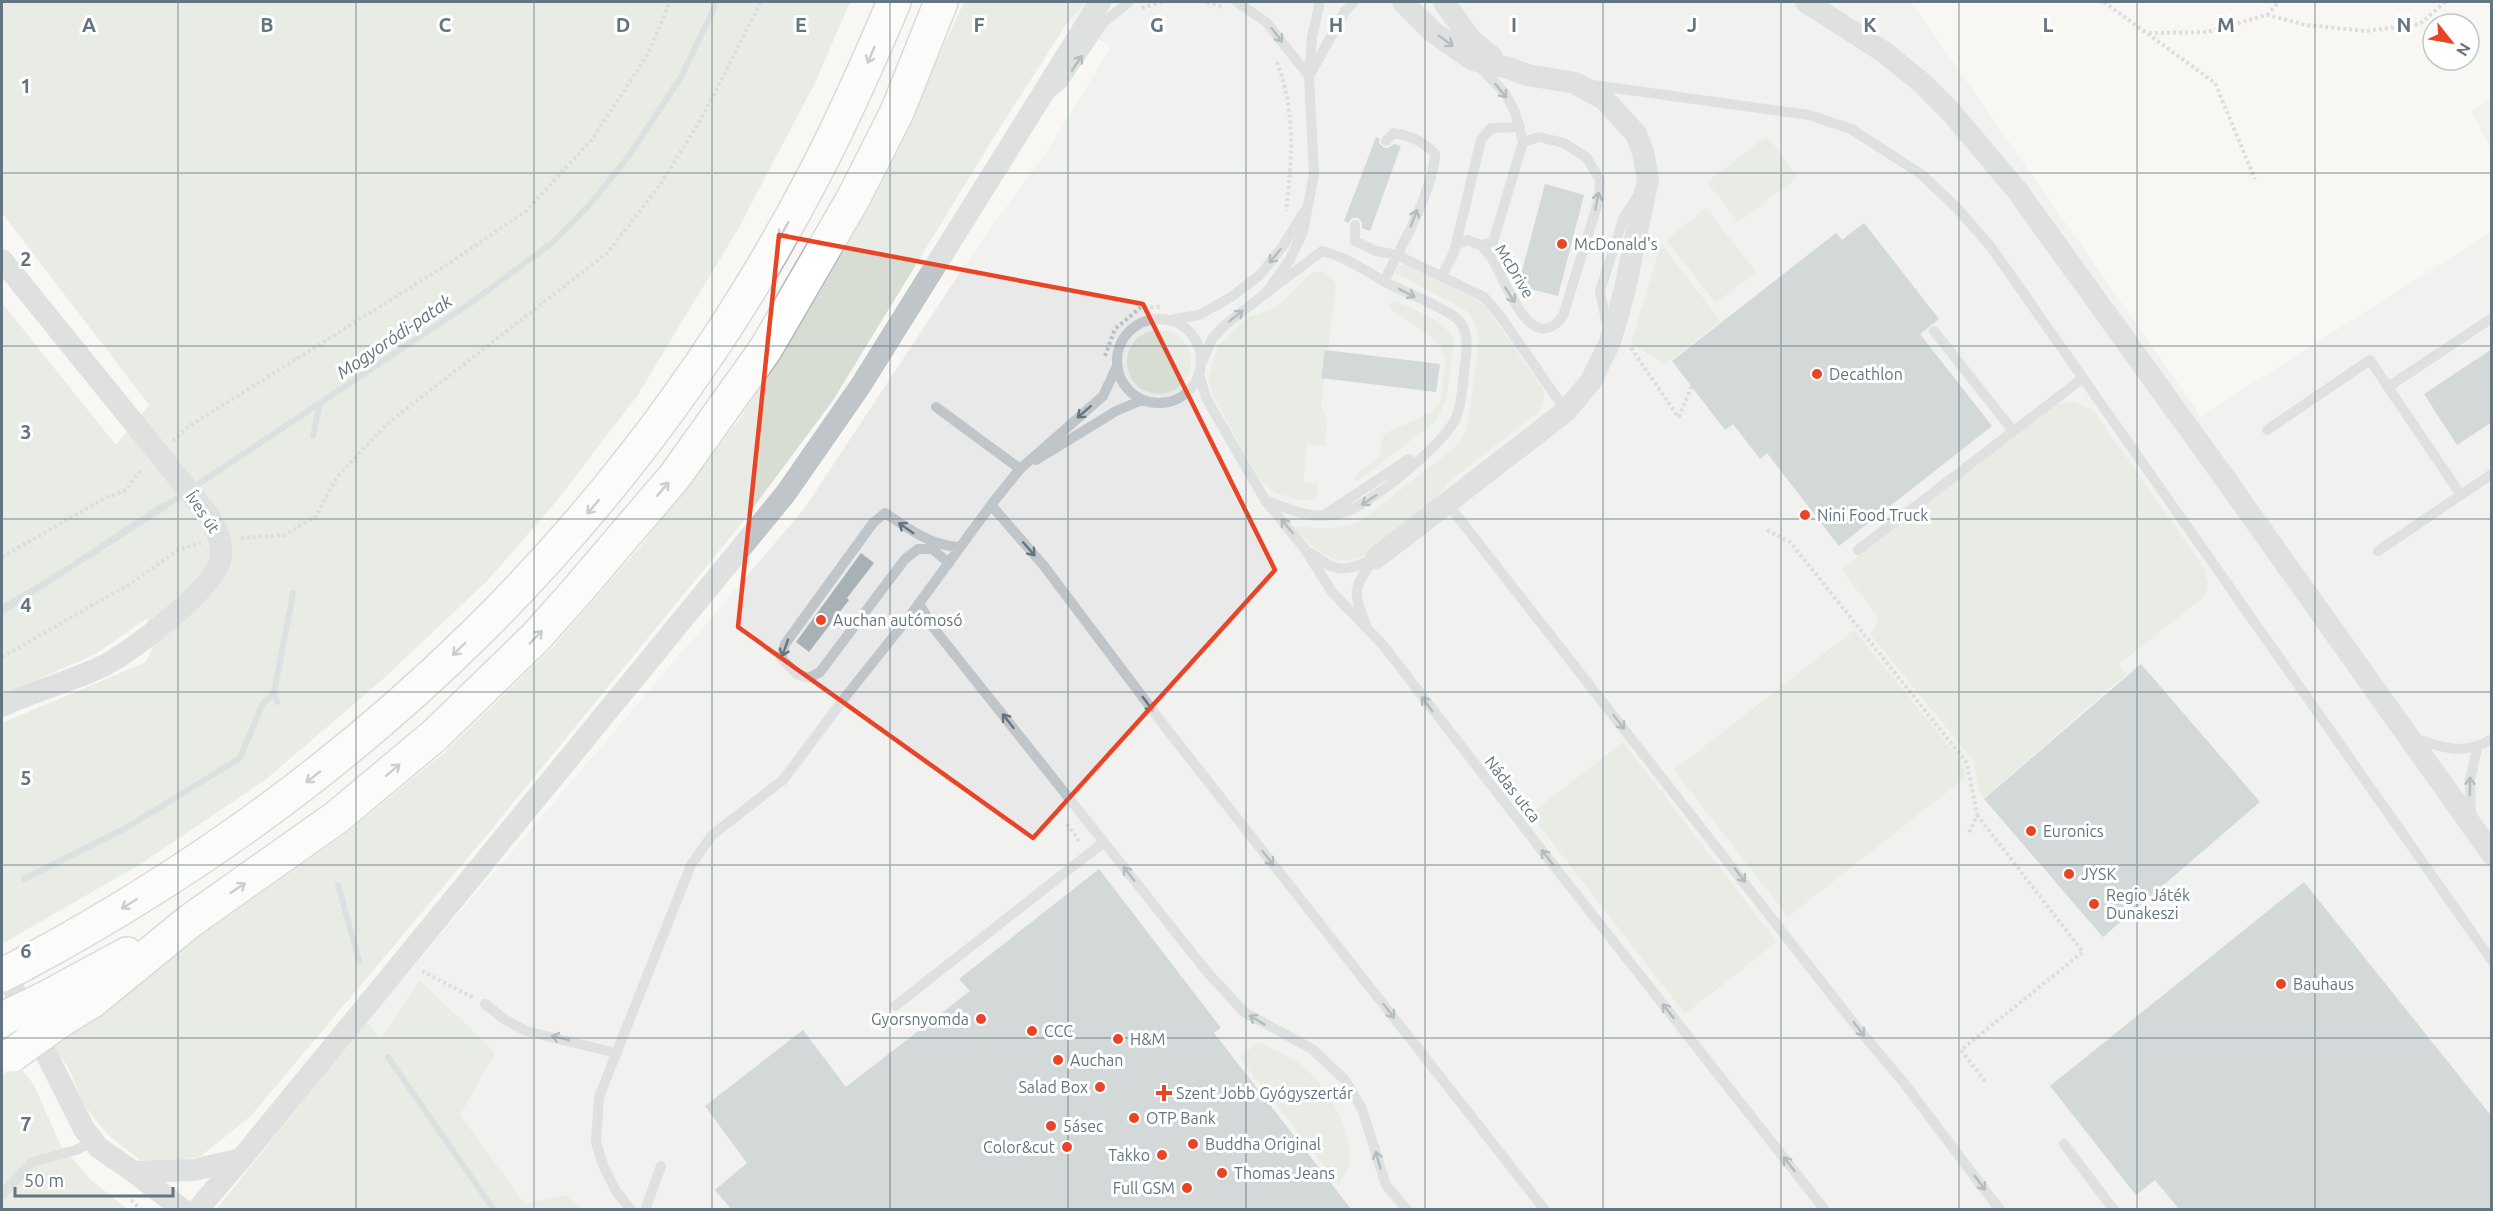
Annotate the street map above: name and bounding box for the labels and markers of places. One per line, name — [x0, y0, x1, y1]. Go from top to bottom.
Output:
place label: McDonald's — [1574, 235, 1658, 253]
marker: McDonald's — [1555, 237, 1569, 251]
place label: Decathlon — [1829, 365, 1903, 383]
marker: Decathlon — [1810, 367, 1824, 381]
place label: Nini Food Truck — [1817, 506, 1928, 524]
marker: Nini Food Truck — [1798, 508, 1812, 522]
place label: Auchan autómosó — [833, 611, 963, 629]
marker: Auchan autómosó — [814, 613, 828, 627]
place label: Euronics — [2043, 822, 2104, 840]
marker: Euronics — [2024, 824, 2038, 838]
place label: JYSK — [2081, 865, 2117, 883]
marker: JYSK — [2062, 867, 2076, 881]
place label: Regio Játék Dunakeszi — [2106, 886, 2190, 922]
marker: Regio Játék Dunakeszi — [2087, 897, 2101, 911]
place label: Bauhaus — [2293, 975, 2354, 993]
marker: Bauhaus — [2274, 977, 2288, 991]
place label: Gyorsnyomda — [871, 1010, 969, 1028]
marker: Gyorsnyomda — [974, 1012, 988, 1026]
place label: CCC — [1044, 1022, 1073, 1040]
marker: CCC — [1025, 1024, 1039, 1038]
place label: H&M — [1130, 1030, 1166, 1048]
marker: H&M — [1111, 1032, 1125, 1046]
place label: Auchan — [1070, 1051, 1123, 1069]
marker: Auchan — [1051, 1053, 1065, 1067]
place label: Salad Box — [1018, 1078, 1088, 1096]
marker: Salad Box — [1093, 1080, 1107, 1094]
place label: Szent Jobb Gyógyszertár — [1176, 1084, 1353, 1102]
marker: Szent Jobb Gyógyszertár — [1157, 1086, 1171, 1100]
place label: OTP Bank — [1146, 1109, 1216, 1127]
marker: OTP Bank — [1127, 1111, 1141, 1125]
place label: 5ásec — [1063, 1117, 1104, 1135]
marker: 5ásec — [1044, 1119, 1058, 1133]
place label: Buddha Original — [1205, 1135, 1321, 1153]
marker: Buddha Original — [1186, 1137, 1200, 1151]
place label: Color&cut — [983, 1138, 1056, 1156]
marker: Color&cut — [1060, 1140, 1074, 1154]
place label: Takko — [1108, 1146, 1150, 1164]
marker: Takko — [1155, 1148, 1169, 1162]
place label: Thomas Jeans — [1234, 1164, 1335, 1182]
marker: Thomas Jeans — [1215, 1166, 1229, 1180]
place label: Full GSM — [1113, 1179, 1175, 1197]
marker: Full GSM — [1180, 1181, 1194, 1195]

